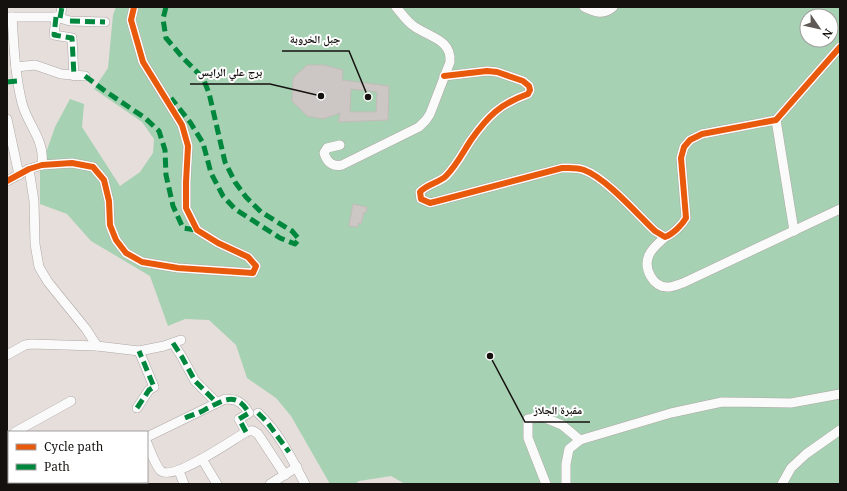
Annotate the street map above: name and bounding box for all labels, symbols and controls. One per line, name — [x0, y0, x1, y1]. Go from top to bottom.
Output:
north arrow — [799, 8, 839, 48]
text: N — [819, 26, 836, 42]
callout: جبل الخروبة — [282, 28, 349, 51]
text: جبل الخروبة — [290, 31, 340, 47]
callout: برج علي الرايس — [190, 61, 270, 84]
text: برج علي الرايس — [198, 64, 262, 81]
callout: مقبرة الجلاز — [525, 399, 590, 422]
text: مقبرة الجلاز — [533, 402, 582, 417]
legend — [8, 431, 148, 483]
text: Cycle path — [44, 438, 104, 455]
text: Path — [44, 458, 70, 475]

